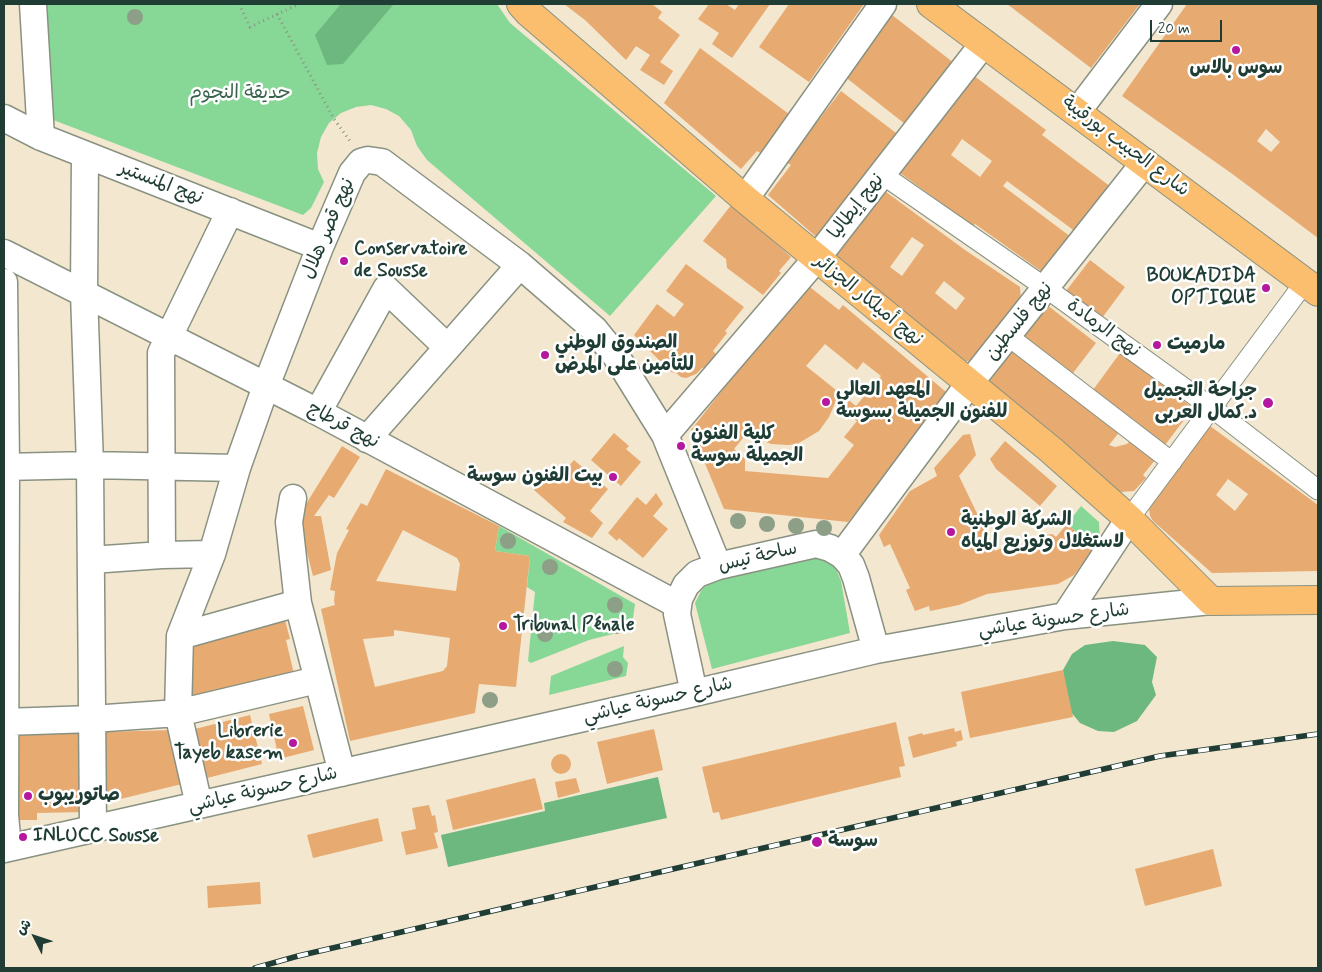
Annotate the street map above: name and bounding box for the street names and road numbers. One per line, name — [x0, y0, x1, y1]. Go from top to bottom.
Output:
street label: شارع الحبيب بورقيبة — [1057, 92, 1193, 202]
street label: نهج المنستير — [116, 158, 206, 210]
street label: نهج إيطاليا — [824, 169, 890, 245]
street label: نهج قصر هلال — [298, 175, 360, 283]
street label: نهج أميلكار الجزائر — [809, 250, 927, 352]
street label: نهج فلسطين — [981, 278, 1059, 366]
street label: نهج الرمادة — [1062, 295, 1144, 363]
street label: نهج قرطاج — [303, 398, 383, 454]
street label: ساحة تيس — [716, 538, 800, 578]
street label: شارع حسونة عياشي — [977, 599, 1131, 643]
street label: شارع حسونة عياشي — [581, 673, 735, 729]
street label: شارع حسونة عياشي — [186, 763, 340, 819]

